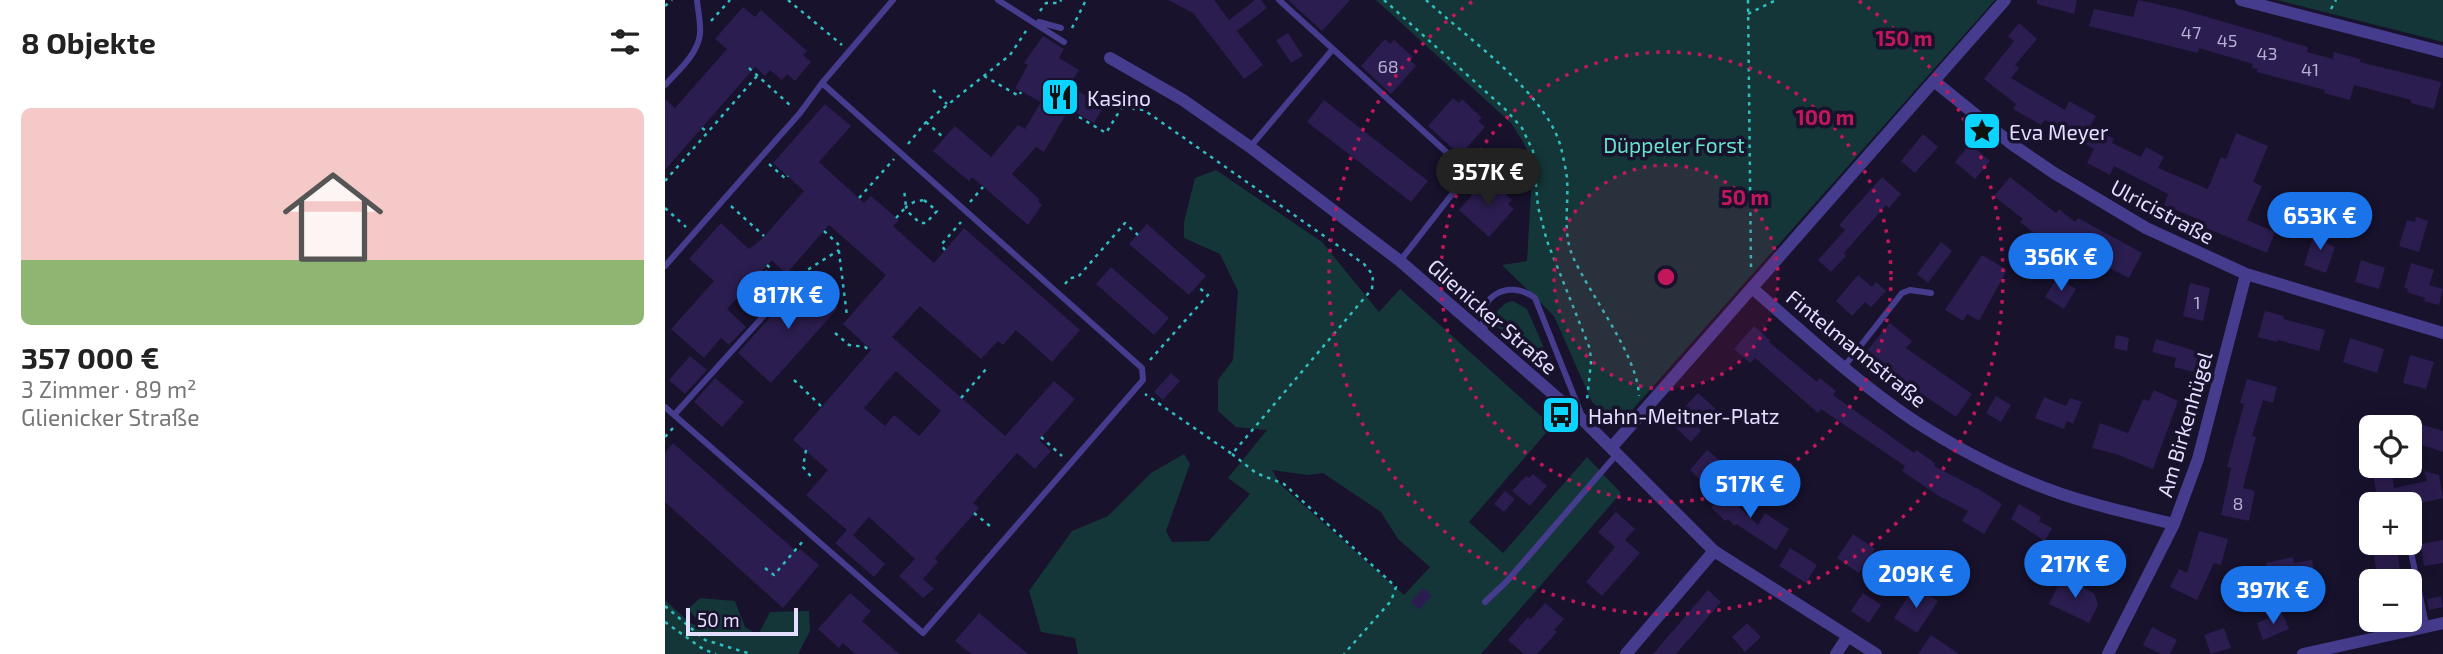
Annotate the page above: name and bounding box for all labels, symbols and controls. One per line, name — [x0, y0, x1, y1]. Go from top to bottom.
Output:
house number: 47 — [2181, 21, 2201, 43]
icon: filters — [606, 23, 644, 61]
text: 8 Objekte — [21, 24, 156, 60]
text: 150 m — [1876, 25, 1932, 50]
house number: 45 — [2217, 29, 2237, 51]
house number: 43 — [2256, 42, 2278, 64]
house number: 68 — [1377, 55, 1399, 77]
house number: 41 — [2301, 58, 2319, 80]
restaurant icon: Kasino — [1039, 76, 1081, 118]
place label: Kasino — [1087, 85, 1151, 110]
text: 100 m — [1796, 104, 1854, 129]
place icon: Eva Meyer — [1961, 110, 2003, 152]
place label: Eva Meyer — [2009, 119, 2109, 144]
park label: Düppeler Forst — [1603, 132, 1745, 157]
pin: 357K € — [1431, 148, 1545, 208]
icon: home — [270, 154, 396, 280]
text: 357K € — [1452, 157, 1524, 185]
street label: Ulricistraße — [2107, 173, 2219, 249]
text: 50 m — [1721, 184, 1769, 209]
pin: 653K € — [2263, 192, 2377, 252]
text: 653K € — [2283, 201, 2357, 229]
pin: 356K € — [2004, 233, 2118, 293]
text: 356K € — [2024, 242, 2098, 270]
street label: Glienicker Straße — [1423, 253, 1563, 379]
centre of rings — [1654, 265, 1678, 289]
pin: 817K € — [731, 272, 845, 331]
text: 817K € — [753, 280, 823, 308]
street label: Fintelmannstraße — [1782, 284, 1932, 412]
house number: 1 — [2193, 291, 2201, 313]
text: 357 000 € — [21, 339, 159, 375]
street label: Am Birkenhügel — [2151, 348, 2217, 500]
text: 3 Zimmer · 89 m² — [21, 375, 197, 403]
bus stop icon: Hahn-Meitner-Platz — [1540, 394, 1582, 436]
text: Glienicker Straße — [21, 403, 199, 431]
place label: Hahn-Meitner-Platz — [1588, 403, 1780, 428]
map controls — [2359, 415, 2422, 632]
button: locate — [2359, 415, 2422, 478]
pin: 517K € — [1693, 461, 1807, 520]
text: 517K € — [1716, 469, 1784, 497]
house number: 8 — [2233, 492, 2243, 514]
button: + — [2359, 492, 2422, 555]
pin: 217K € — [2018, 540, 2132, 600]
text: 217K € — [2040, 549, 2110, 577]
pin: 209K € — [1859, 550, 1973, 610]
text: 209K € — [1878, 559, 1954, 587]
pin: 397K € — [2216, 566, 2330, 626]
button: − — [2359, 569, 2422, 632]
text: 397K € — [2237, 575, 2309, 603]
scale bar — [686, 605, 798, 637]
text: 50 m — [697, 608, 740, 631]

